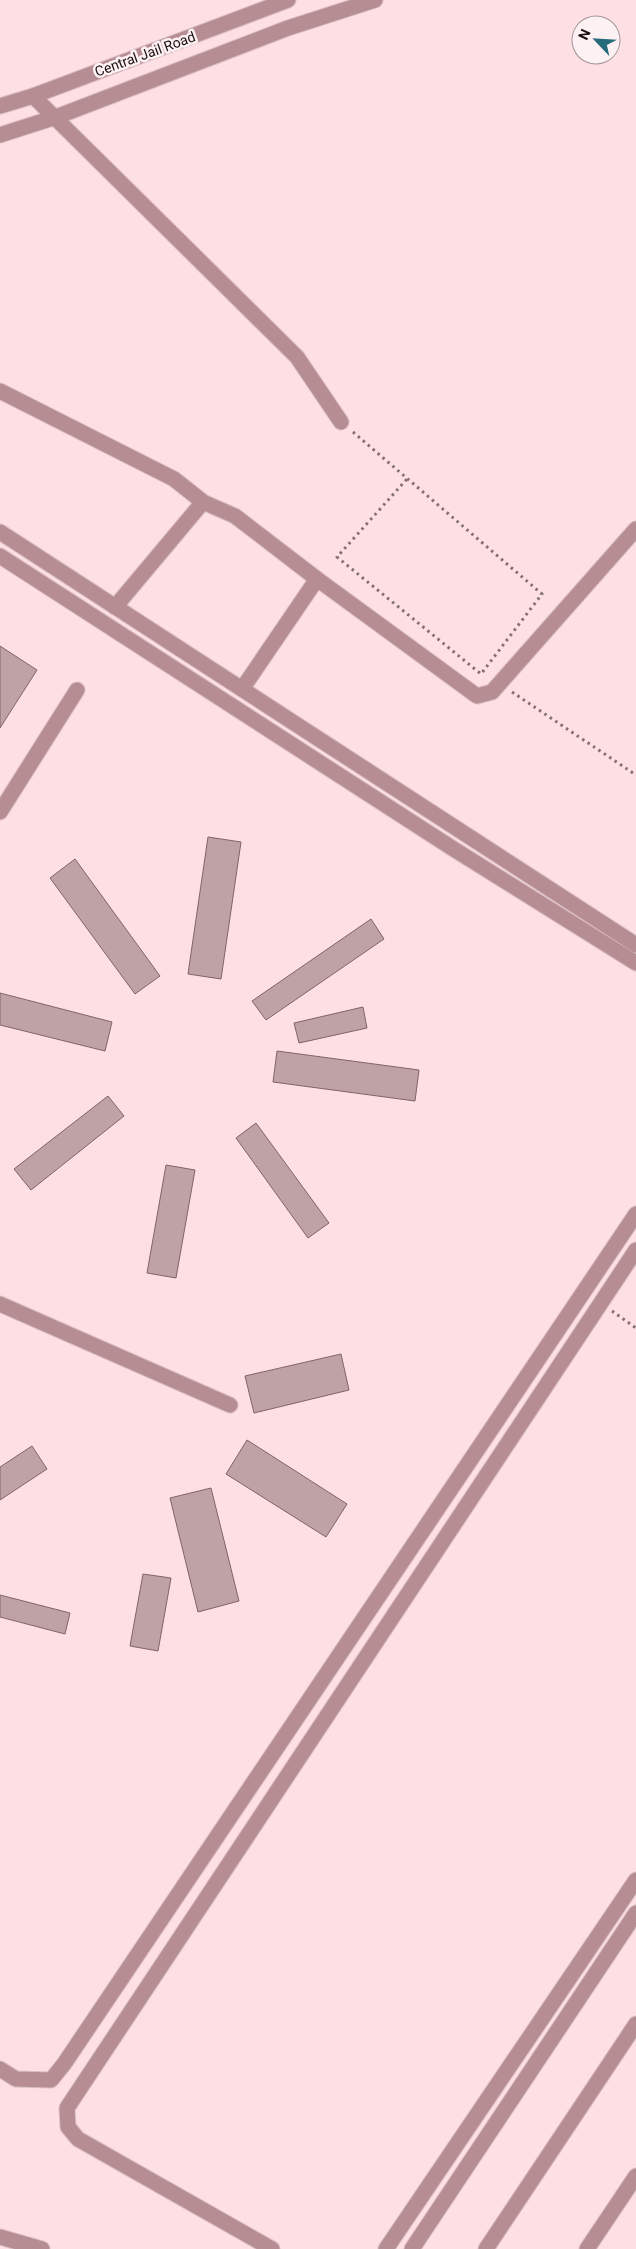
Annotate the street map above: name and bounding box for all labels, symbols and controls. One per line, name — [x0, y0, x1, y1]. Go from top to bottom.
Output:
north arrow — [571, 15, 621, 65]
text: N — [575, 27, 594, 42]
street label: Central Jail Road — [93, 28, 197, 80]

